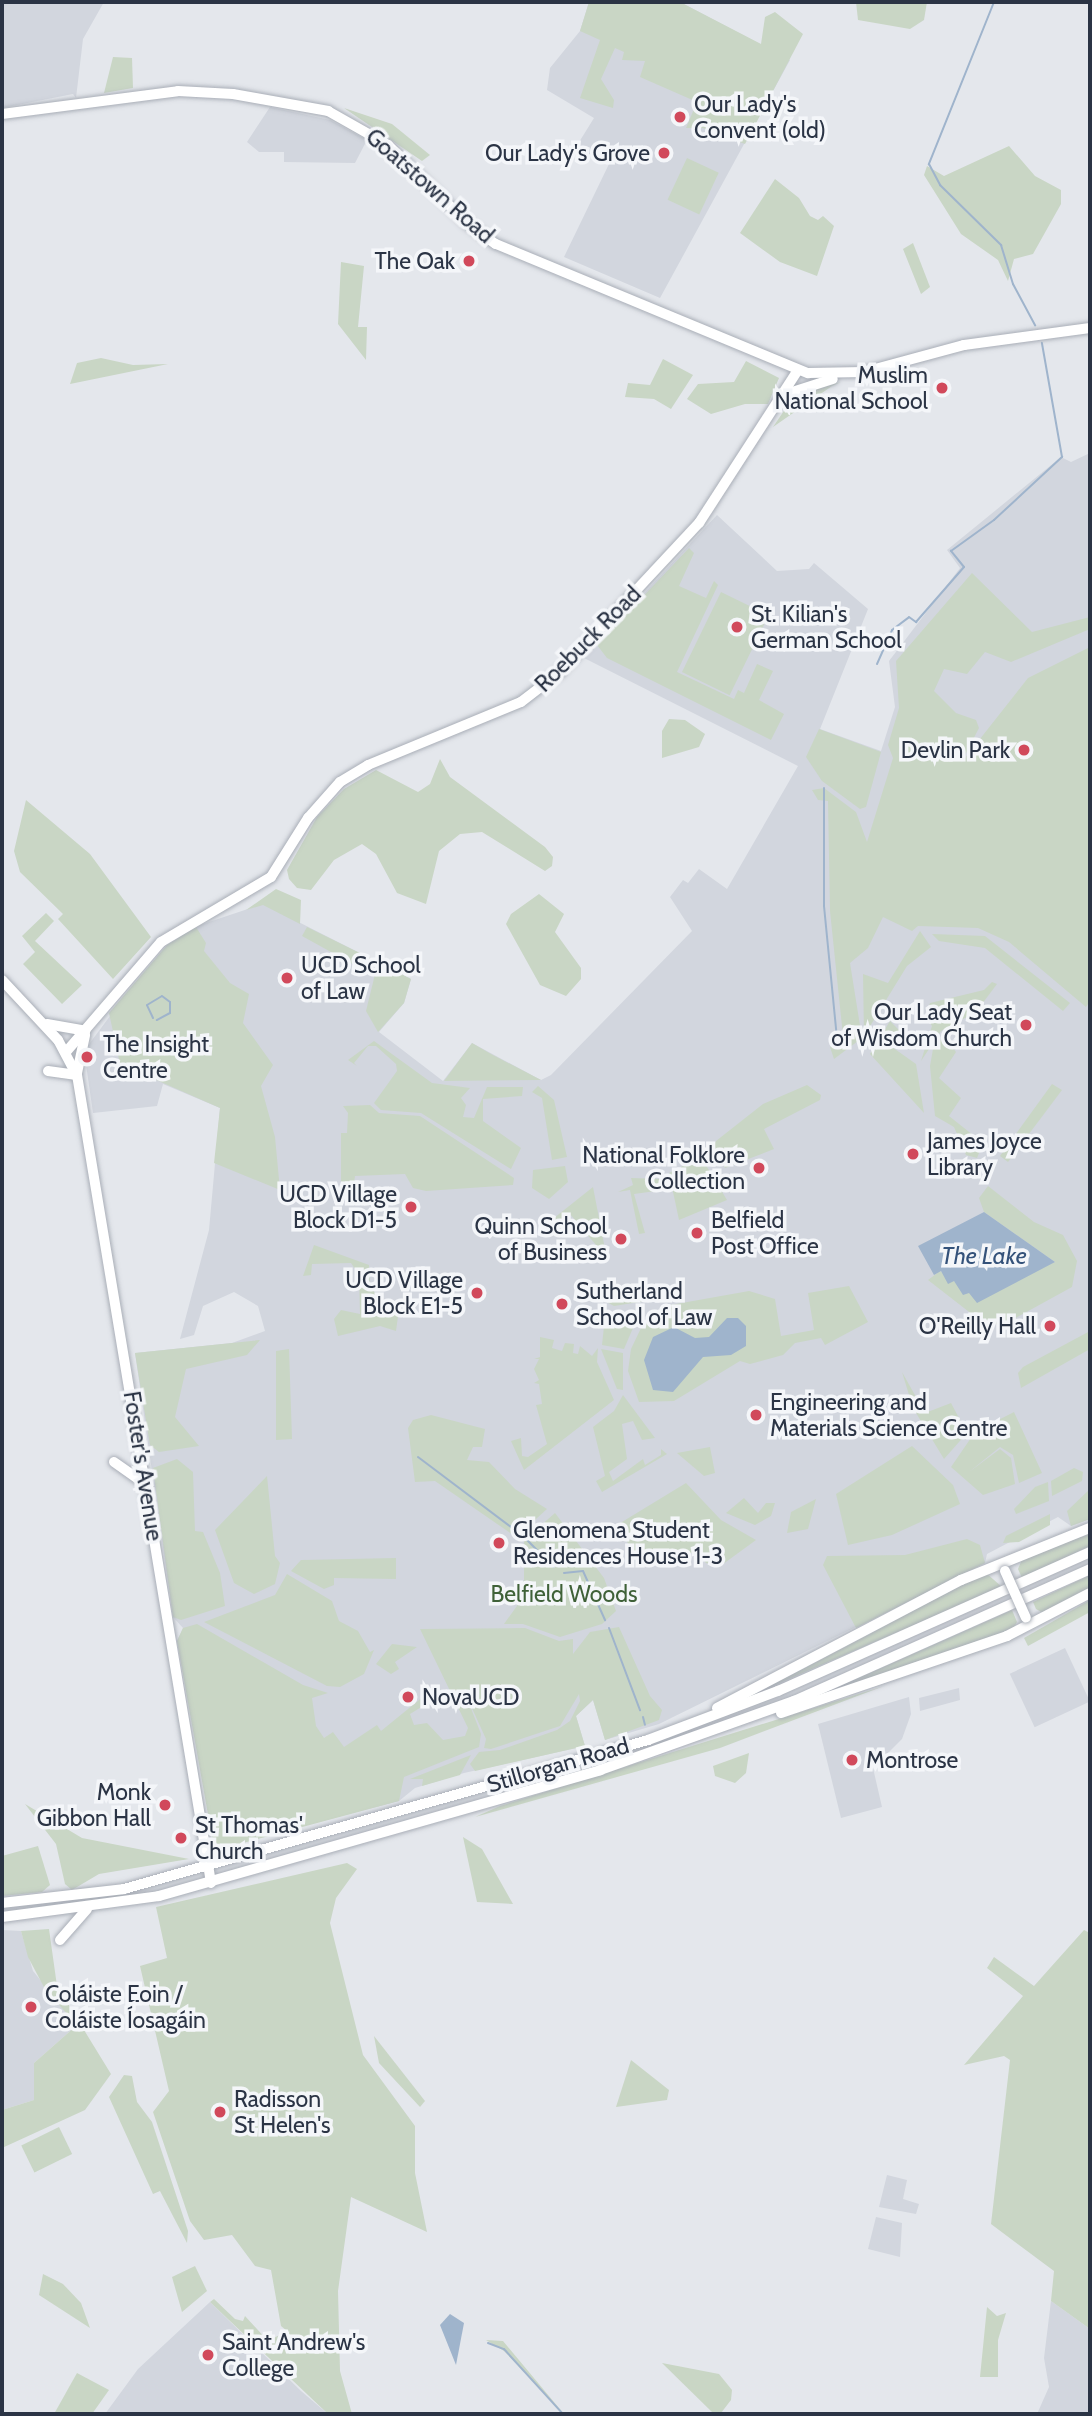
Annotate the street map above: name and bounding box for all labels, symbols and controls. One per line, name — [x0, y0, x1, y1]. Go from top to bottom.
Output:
place label: Our Lady's Convent (old) — [694, 90, 826, 144]
marker: Our Lady's Convent (old) — [672, 109, 688, 125]
street label: Goatstown Road — [360, 123, 500, 249]
place label: Our Lady's Grove — [485, 139, 650, 167]
marker: Our Lady's Grove — [656, 145, 672, 161]
place label: The Oak — [375, 247, 455, 275]
marker: The Oak — [461, 253, 477, 269]
place label: Muslim National School — [774, 361, 928, 415]
marker: Muslim National School — [934, 380, 950, 396]
street label: Roebuck Road — [529, 580, 647, 698]
place label: St. Kilian's German School — [751, 600, 902, 654]
marker: St. Kilian's German School — [729, 619, 745, 635]
place label: Devlin Park — [901, 736, 1010, 764]
marker: Devlin Park — [1016, 742, 1032, 758]
place label: UCD School of Law — [301, 951, 421, 1005]
marker: UCD School of Law — [279, 970, 295, 986]
place label: Our Lady Seat of Wisdom Church — [831, 998, 1012, 1052]
marker: Our Lady Seat of Wisdom Church — [1018, 1017, 1034, 1033]
place label: The Insight Centre — [103, 1030, 209, 1084]
marker: The Insight Centre — [77, 1047, 97, 1067]
place label: James Joyce Library — [927, 1127, 1042, 1181]
place label: National Folklore Collection — [582, 1141, 745, 1195]
marker: James Joyce Library — [905, 1146, 921, 1162]
marker: National Folklore Collection — [751, 1160, 767, 1176]
place label: UCD Village Block D1-5 — [279, 1180, 397, 1234]
marker: UCD Village Block D1-5 — [403, 1199, 419, 1215]
place label: Belfield Post Office — [711, 1206, 819, 1260]
place label: Quinn School of Business — [475, 1212, 607, 1266]
marker: Belfield Post Office — [689, 1225, 705, 1241]
marker: Quinn School of Business — [613, 1231, 629, 1247]
water label: The Lake — [941, 1242, 1027, 1270]
place label: UCD Village Block E1-5 — [345, 1266, 463, 1320]
place label: Sutherland School of Law — [576, 1277, 713, 1331]
marker: UCD Village Block E1-5 — [469, 1285, 485, 1301]
marker: Sutherland School of Law — [554, 1296, 570, 1312]
place label: O'Reilly Hall — [919, 1312, 1036, 1340]
marker: O'Reilly Hall — [1042, 1318, 1058, 1334]
place label: Engineering and Materials Science Centre — [770, 1388, 1007, 1442]
street label: Foster's Avenue — [118, 1389, 168, 1543]
marker: Engineering and Materials Science Centre — [748, 1407, 764, 1423]
place label: Glenomena Student Residences House 1-3 — [513, 1516, 723, 1570]
marker: Glenomena Student Residences House 1-3 — [491, 1535, 507, 1551]
park label: Belfield Woods — [491, 1580, 637, 1608]
place label: NovaUCD — [422, 1683, 519, 1711]
marker: NovaUCD — [400, 1689, 416, 1705]
street label: Stillorgan Road — [484, 1732, 632, 1798]
place label: Montrose — [866, 1746, 958, 1774]
marker: Montrose — [844, 1752, 860, 1768]
place label: Monk Gibbon Hall — [37, 1778, 151, 1832]
marker: Monk Gibbon Hall — [157, 1797, 173, 1813]
place label: St Thomas' Church — [195, 1811, 303, 1865]
marker: St Thomas' Church — [173, 1830, 189, 1846]
place label: Coláiste Eoin / Coláiste Íosagáin — [45, 1980, 206, 2034]
marker: Coláiste Eoin / Coláiste Íosagáin — [23, 1999, 39, 2015]
place label: Radisson St Helen's — [234, 2085, 330, 2139]
marker: Radisson St Helen's — [212, 2104, 228, 2120]
place label: Saint Andrew's College — [222, 2328, 365, 2382]
marker: Saint Andrew's College — [200, 2347, 216, 2363]

